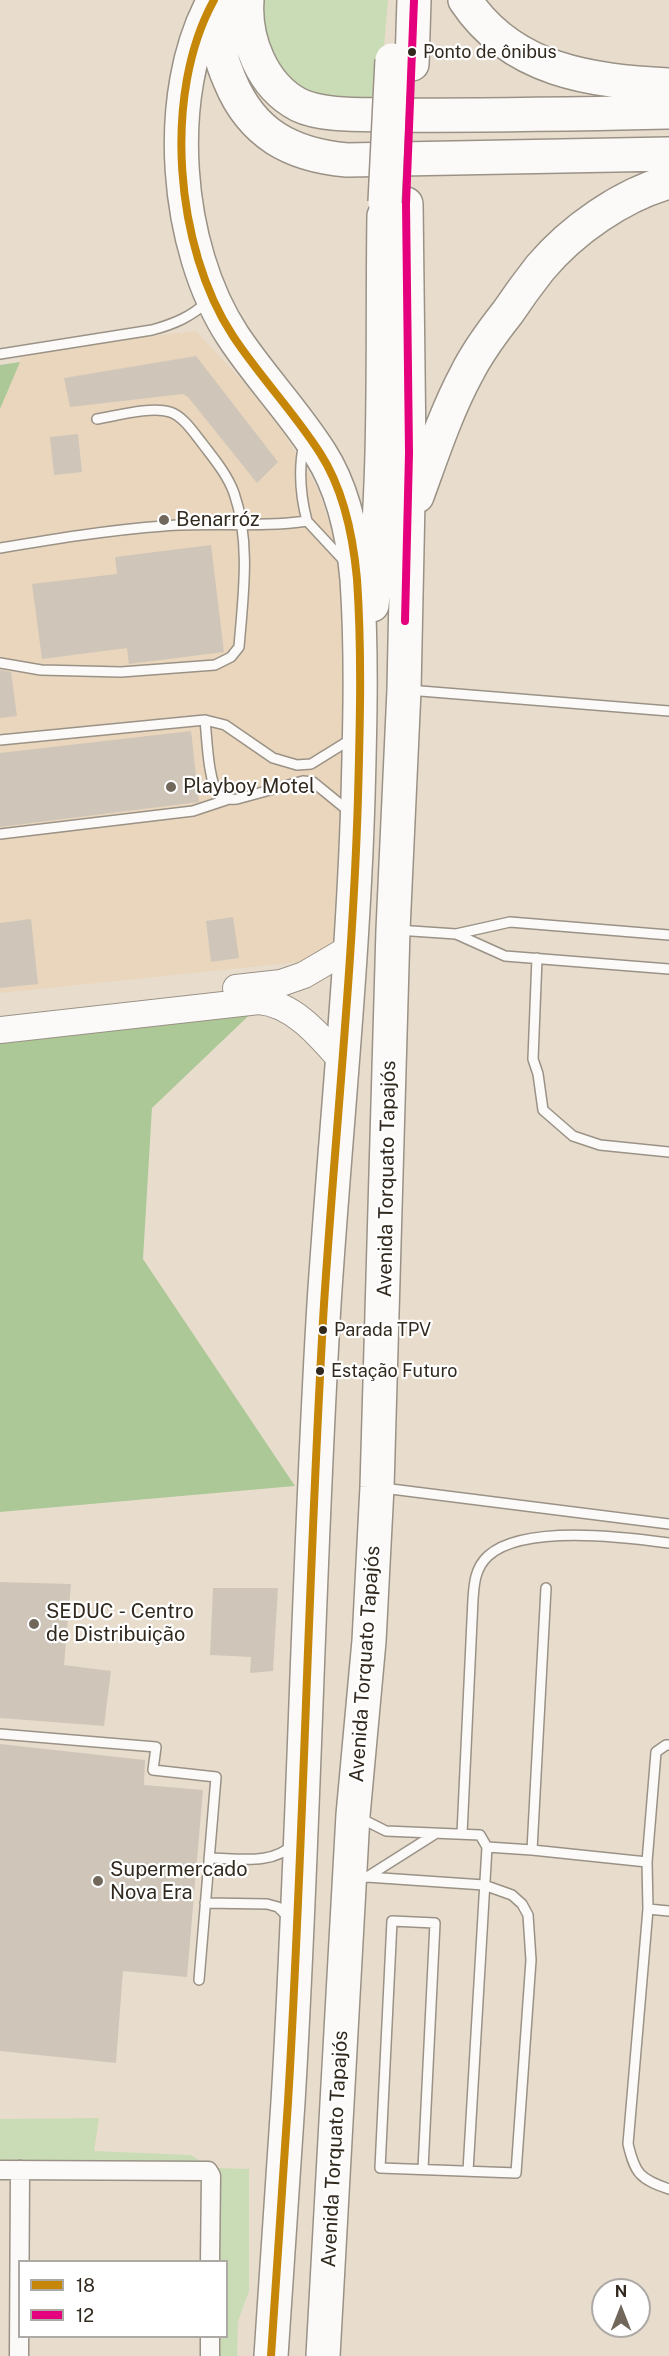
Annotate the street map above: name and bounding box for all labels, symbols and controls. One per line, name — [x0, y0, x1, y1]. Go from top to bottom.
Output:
place label: Ponto de ônibus — [423, 41, 557, 63]
marker: Ponto de ônibus — [406, 46, 418, 58]
place label: Benarróz — [176, 508, 260, 532]
marker: Benarróz — [157, 513, 171, 527]
place label: Playboy Motel — [183, 775, 315, 799]
marker: Playboy Motel — [164, 780, 178, 794]
street label: Avenida Torquato Tapajós — [373, 1060, 401, 1298]
place label: Parada TPV — [334, 1319, 431, 1341]
marker: Parada TPV — [317, 1324, 329, 1336]
place label: Estação Futuro — [331, 1360, 457, 1382]
marker: Estação Futuro — [314, 1365, 326, 1377]
street label: Avenida Torquato Tapajós — [345, 1545, 385, 1783]
place label: SEDUC - Centro de Distribuição — [46, 1600, 194, 1647]
marker: SEDUC - Centro de Distribuição — [27, 1617, 41, 1631]
place label: Supermercado Nova Era — [110, 1858, 248, 1905]
marker: Supermercado Nova Era — [91, 1874, 105, 1888]
street label: Avenida Torquato Tapajós — [317, 2030, 353, 2268]
legend — [18, 2260, 228, 2338]
text: 18 — [76, 2275, 95, 2296]
north arrow — [591, 2278, 651, 2338]
text: N — [615, 2282, 627, 2301]
text: 12 — [76, 2305, 94, 2326]

